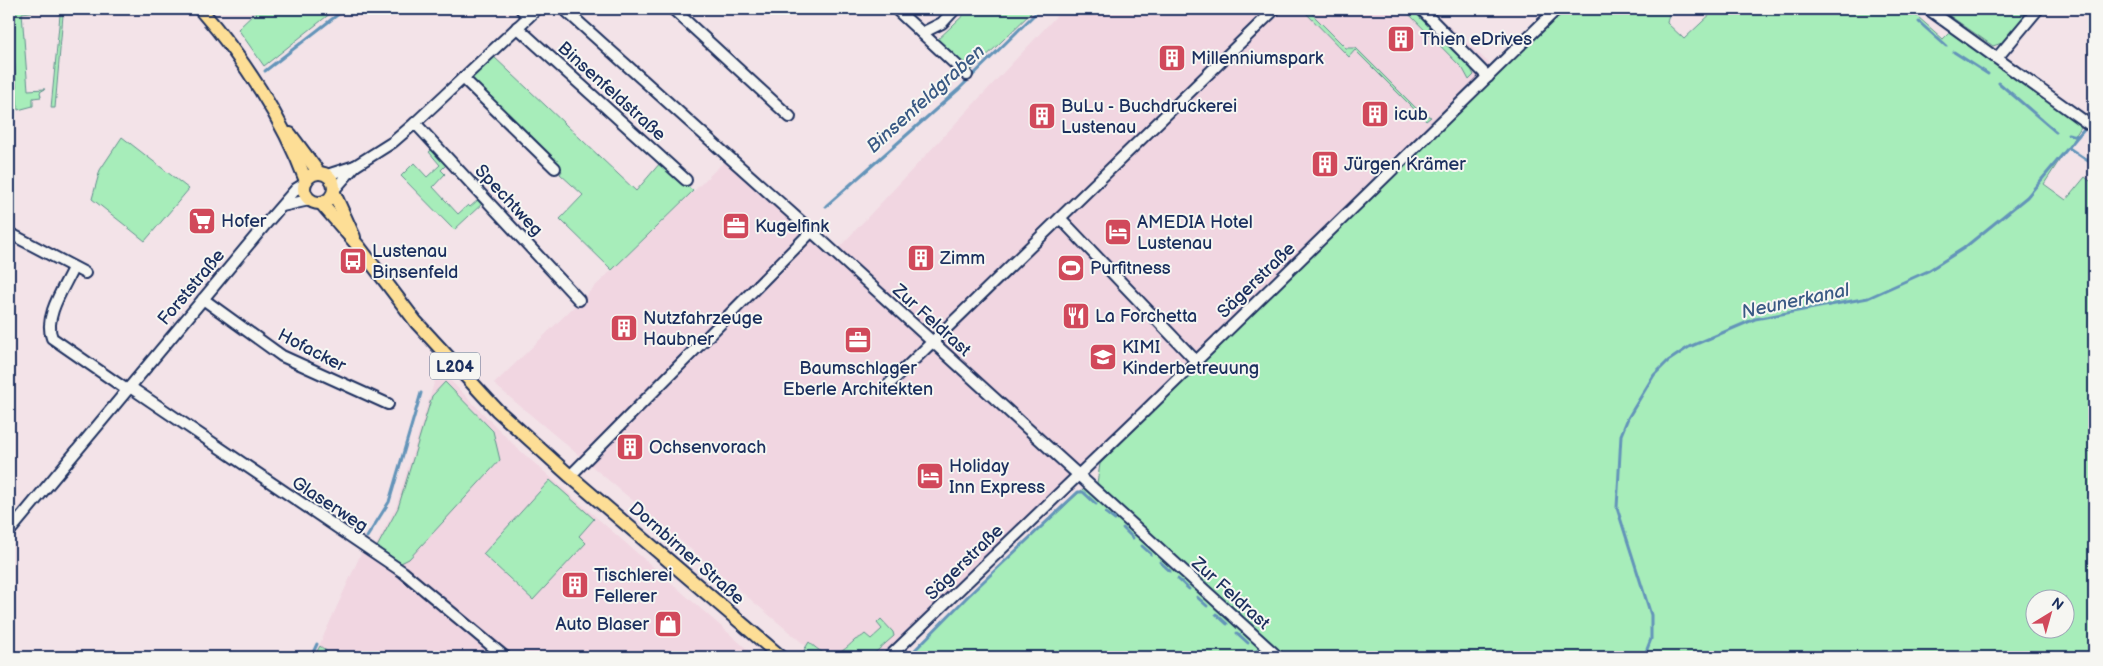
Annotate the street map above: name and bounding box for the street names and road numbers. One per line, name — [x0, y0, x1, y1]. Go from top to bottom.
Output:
street label: Binsenfeldstraße — [553, 37, 670, 146]
street label: Spechtweg — [470, 160, 547, 240]
street label: Sägerstraße — [1213, 238, 1300, 323]
street label: Forststraße — [154, 245, 229, 330]
street label: Zur Feldrast — [888, 279, 975, 361]
street label: Hofacker — [274, 324, 350, 377]
road number: L204 — [430, 352, 480, 380]
street label: Glaserweg — [288, 472, 372, 537]
street label: Dornbirner Straße — [625, 498, 749, 609]
street label: Sägerstraße — [921, 520, 1008, 605]
street label: Zur Feldrast — [1187, 552, 1274, 634]

